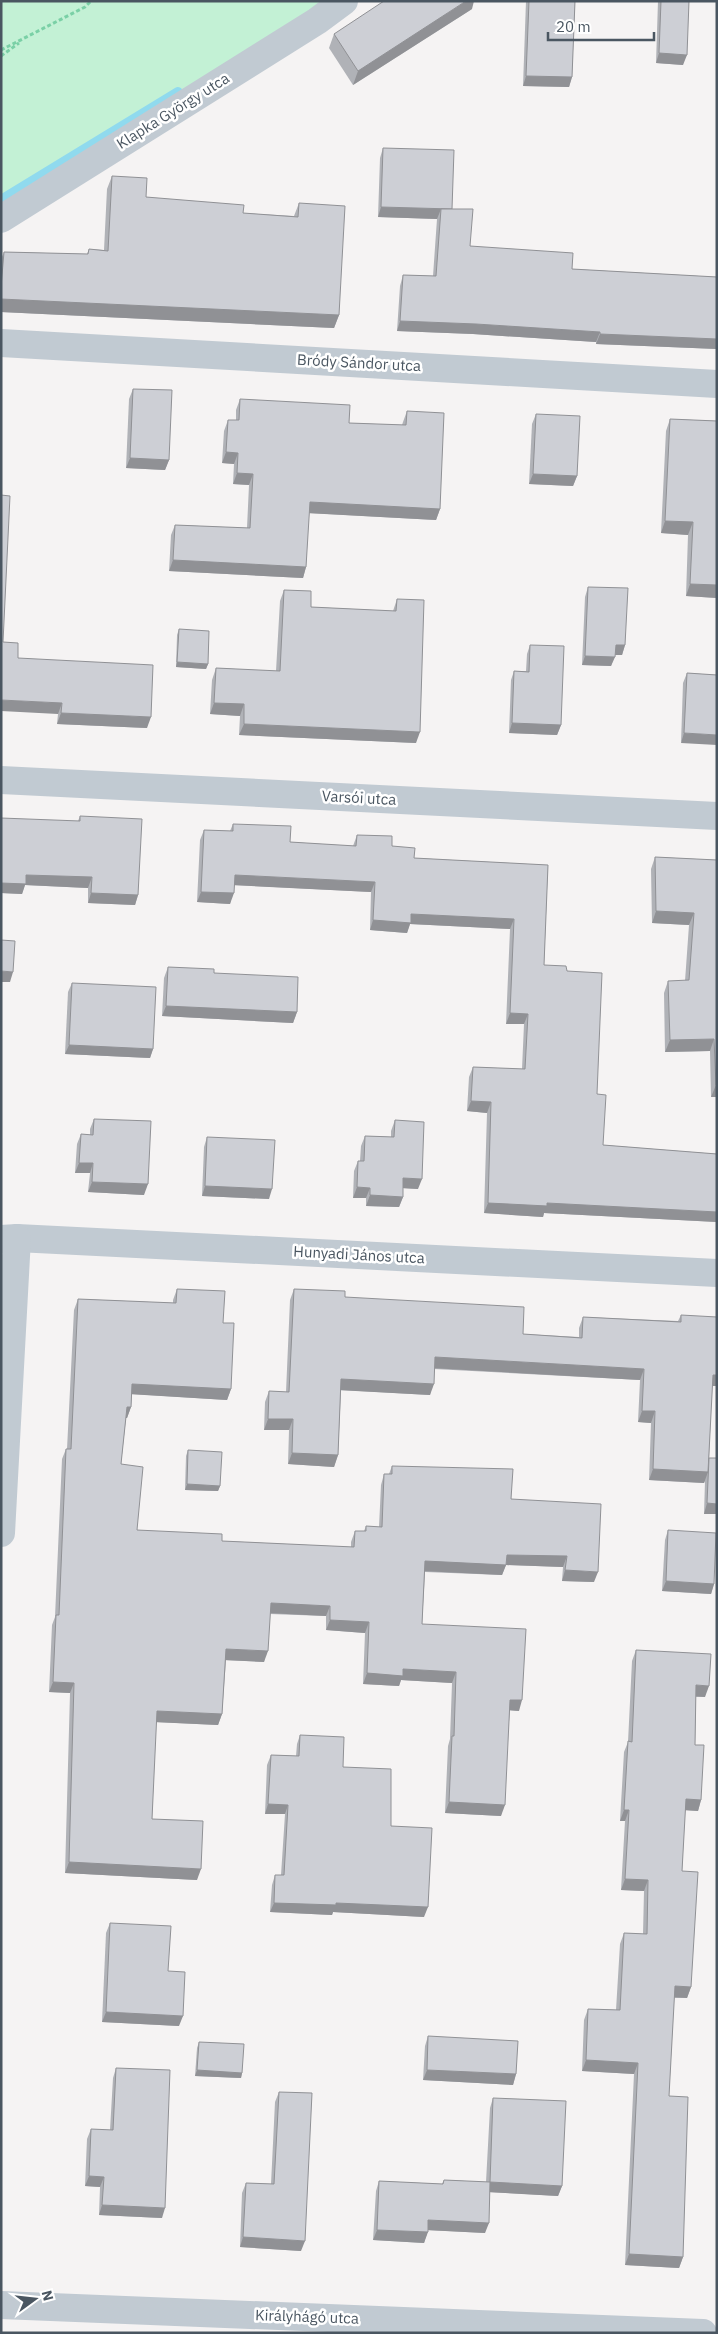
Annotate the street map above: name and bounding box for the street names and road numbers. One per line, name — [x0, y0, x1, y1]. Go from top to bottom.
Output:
street label: Klapka György utca — [113, 68, 233, 153]
street label: Bródy Sándor utca — [297, 350, 421, 375]
street label: Varsói utca — [321, 786, 397, 809]
street label: Hunyadi János utca — [293, 1242, 425, 1267]
street label: Királyhágó utca — [255, 2305, 359, 2328]

